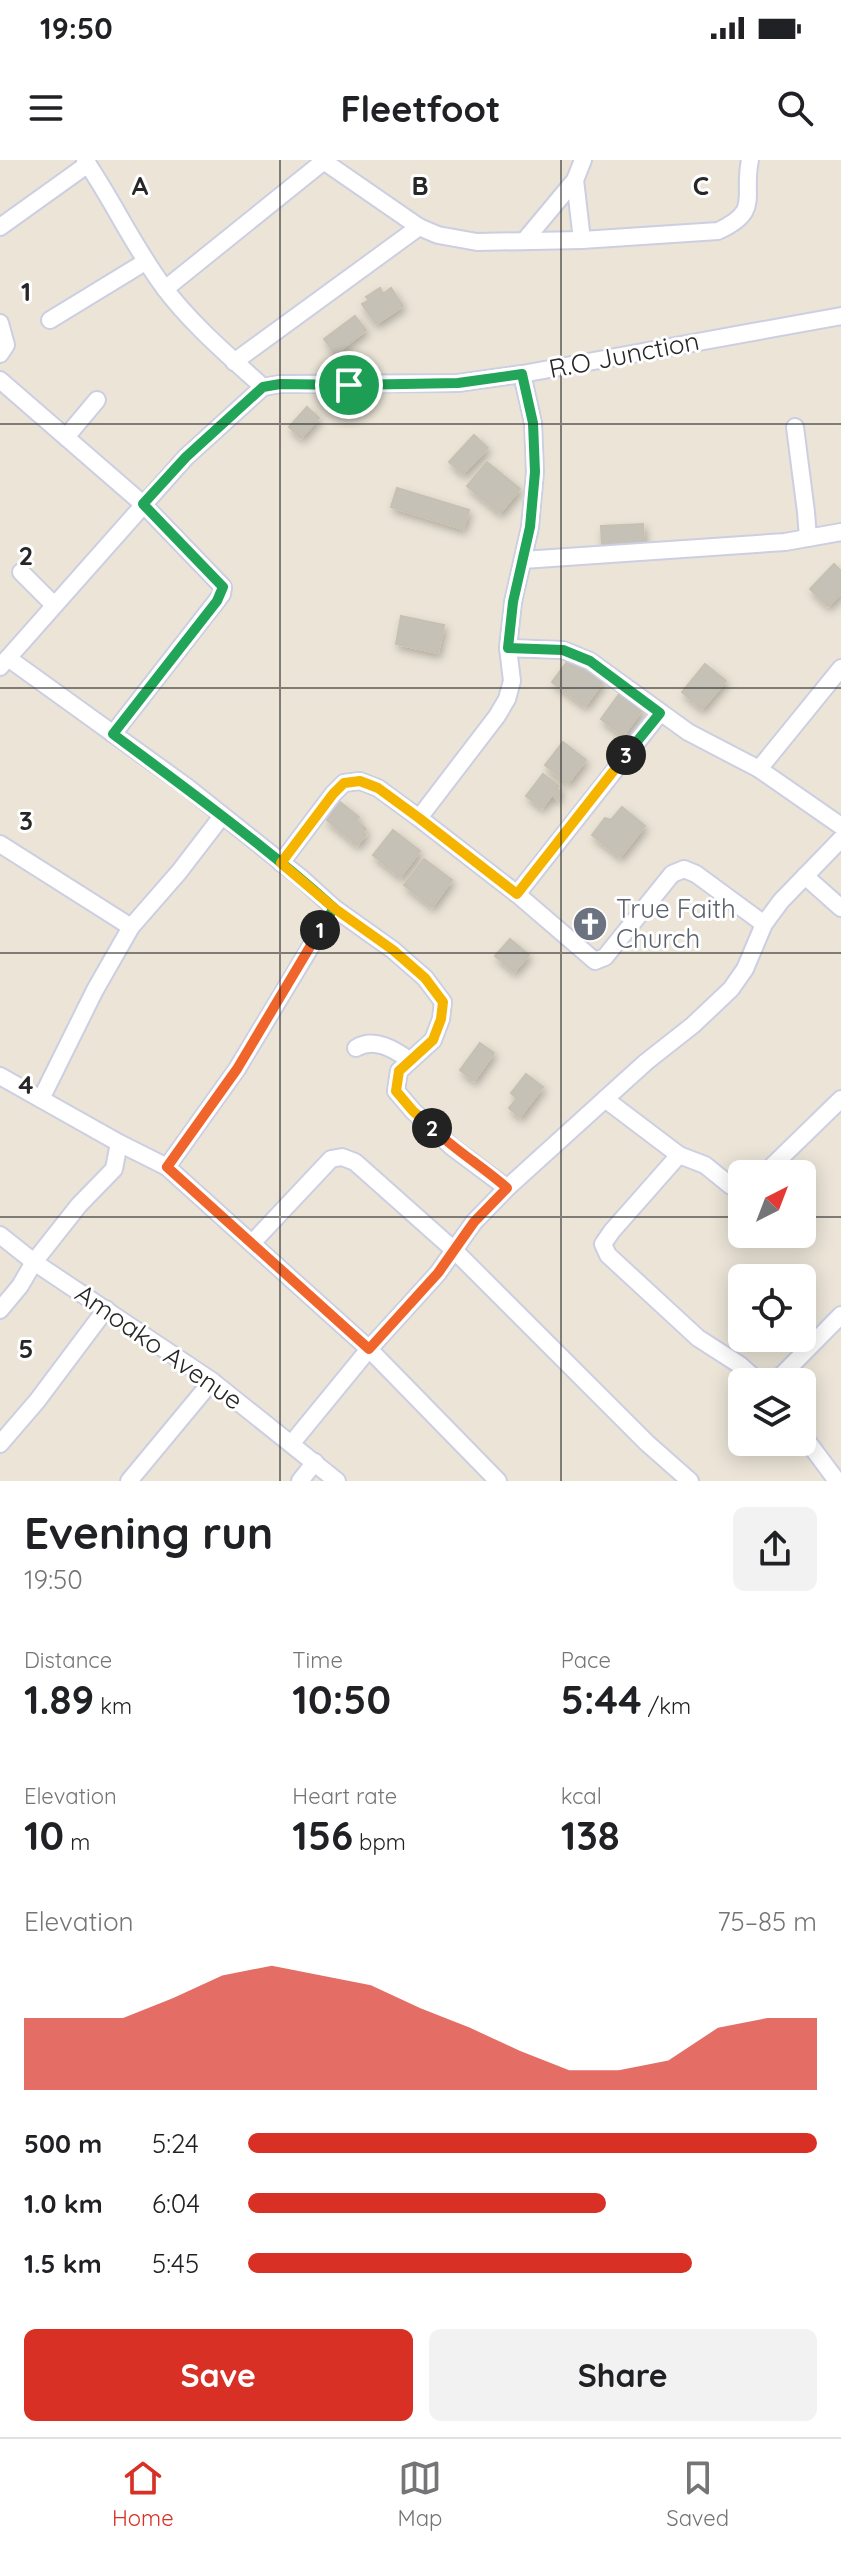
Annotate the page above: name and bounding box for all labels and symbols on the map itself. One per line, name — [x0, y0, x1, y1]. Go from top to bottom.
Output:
text: A — [132, 169, 149, 202]
text: B — [411, 169, 429, 202]
text: C — [693, 169, 709, 202]
text: 1 — [21, 275, 31, 308]
street label: R.O Junction — [546, 324, 702, 385]
pin — [315, 351, 383, 419]
text: 2 — [19, 539, 33, 572]
pin: 3 — [606, 735, 646, 775]
text: 3 — [19, 804, 33, 837]
place label: True Faith Church — [616, 892, 736, 955]
church icon: True Faith Church — [571, 905, 609, 943]
pin: 1 — [300, 910, 340, 950]
text: 4 — [18, 1068, 34, 1101]
pin: 2 — [412, 1108, 452, 1148]
north arrow — [728, 1160, 816, 1248]
street label: Amoako Avenue — [69, 1277, 249, 1417]
text: 5 — [19, 1332, 33, 1365]

